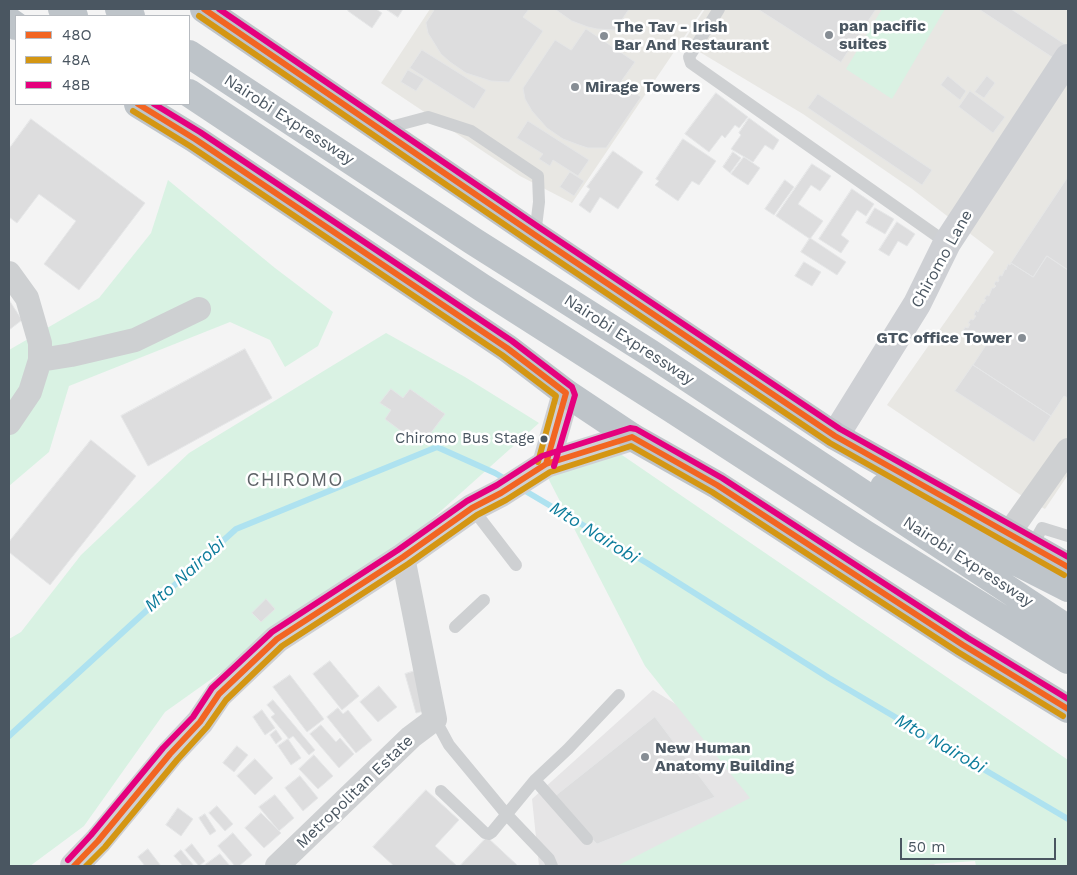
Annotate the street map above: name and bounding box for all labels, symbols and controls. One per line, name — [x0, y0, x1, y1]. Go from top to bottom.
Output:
legend — [15, 15, 190, 105]
place label: pan pacific suites — [839, 16, 926, 54]
place label: The Tav - Irish Bar And Restaurant — [614, 17, 769, 55]
text: 48O — [62, 26, 92, 44]
marker: pan pacific suites — [823, 29, 835, 41]
marker: The Tav - Irish Bar And Restaurant — [598, 30, 610, 42]
text: 48A — [62, 51, 90, 69]
street label: Nairobi Expressway — [220, 71, 358, 169]
text: 48B — [62, 76, 90, 94]
place label: Mirage Towers — [585, 77, 700, 97]
marker: Mirage Towers — [569, 81, 581, 93]
street label: Chiromo Lane — [907, 207, 977, 311]
street label: Nairobi Expressway — [560, 291, 698, 389]
place label: GTC office Tower — [876, 328, 1012, 348]
marker: GTC office Tower — [1016, 332, 1028, 344]
place label: Chiromo Bus Stage — [395, 430, 535, 448]
marker: Chiromo Bus Stage — [539, 434, 549, 444]
district label: CHIROMO — [246, 469, 344, 491]
water label: Mto Nairobi — [546, 497, 642, 569]
street label: Nairobi Expressway — [899, 513, 1037, 611]
water label: Mto Nairobi — [140, 533, 230, 617]
water label: Mto Nairobi — [891, 709, 989, 779]
street label: Metropolitan Estate — [293, 731, 417, 853]
place label: New Human Anatomy Building — [655, 738, 794, 776]
marker: New Human Anatomy Building — [639, 751, 651, 763]
scale bar — [902, 828, 1058, 860]
text: 50 m — [908, 838, 945, 856]

